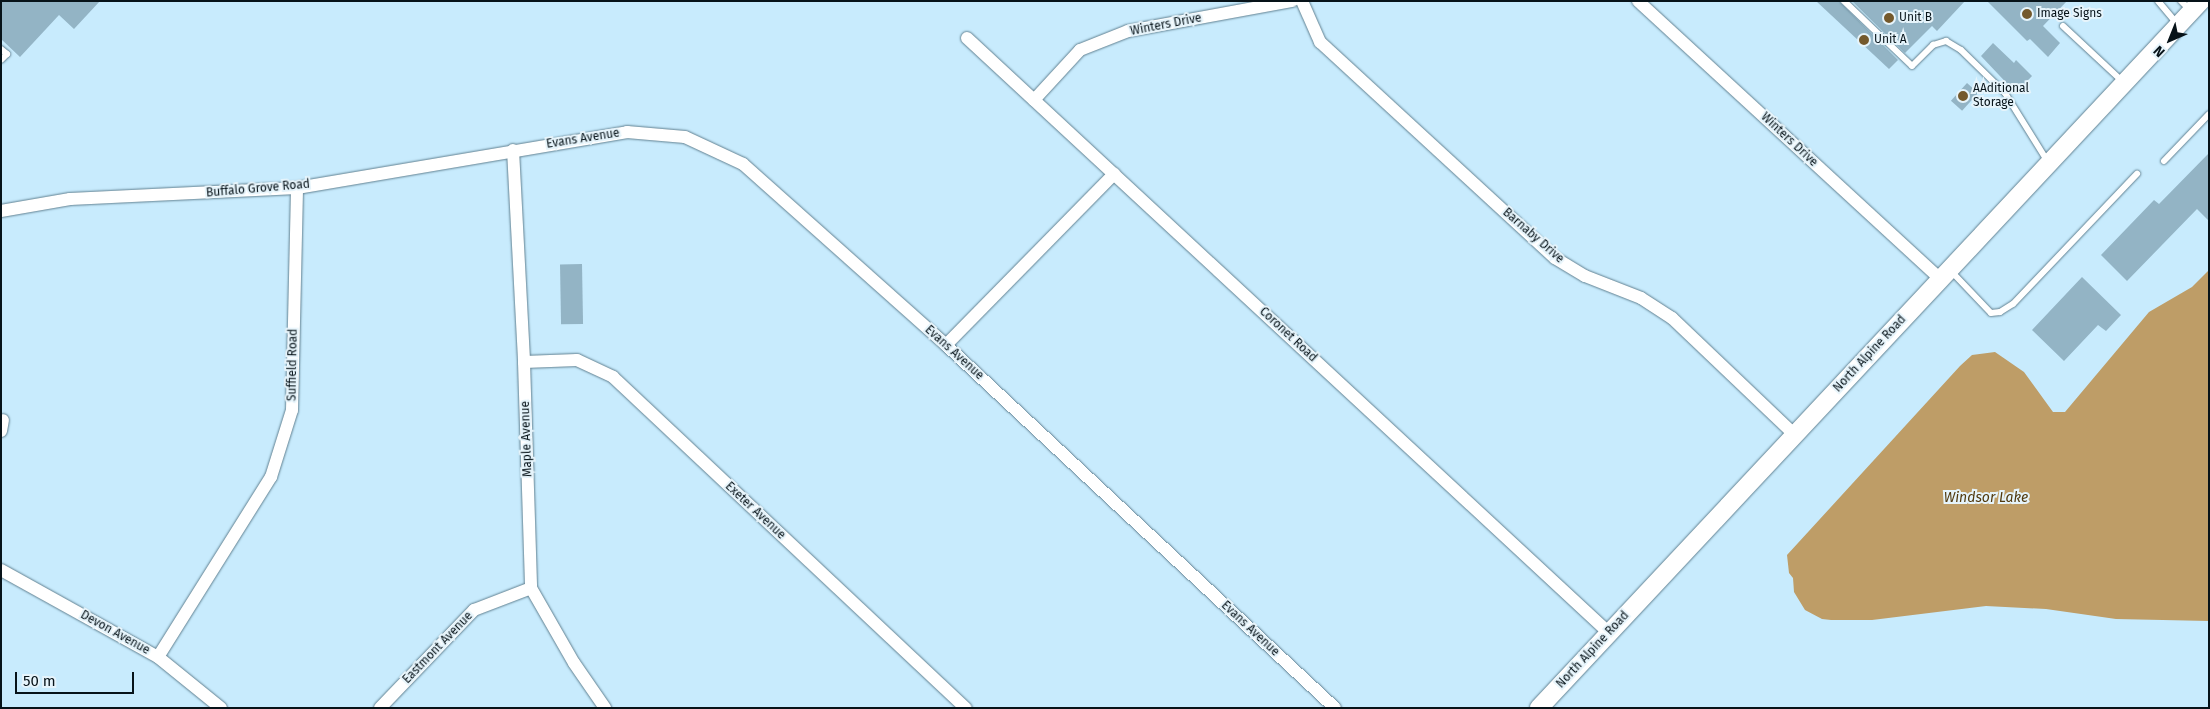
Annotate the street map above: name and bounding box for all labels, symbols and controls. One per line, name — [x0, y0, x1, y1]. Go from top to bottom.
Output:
place label: Image Signs — [2037, 7, 2102, 21]
marker: Image Signs — [2021, 8, 2033, 20]
street label: Winters Drive — [1129, 11, 1203, 39]
place label: Unit B — [1899, 11, 1932, 25]
marker: Unit B — [1883, 12, 1895, 24]
north arrow — [2145, 15, 2195, 65]
place label: Unit A — [1874, 33, 1907, 47]
marker: Unit A — [1858, 34, 1870, 46]
text: N — [2150, 42, 2168, 60]
place label: AAditional Storage — [1973, 82, 2029, 110]
marker: AAditional Storage — [1957, 90, 1969, 102]
street label: Winters Drive — [1758, 110, 1820, 170]
street label: Evans Avenue — [545, 126, 621, 152]
street label: Buffalo Grove Road — [205, 177, 311, 201]
street label: Barnaby Drive — [1499, 206, 1567, 266]
street label: Coronet Road — [1256, 305, 1320, 365]
street label: North Alpine Road — [1831, 313, 1909, 395]
street label: Evans Avenue — [922, 323, 986, 383]
street label: Suffield Road — [285, 329, 301, 401]
street label: Maple Avenue — [518, 401, 536, 477]
street label: Exeter Avenue — [722, 479, 788, 543]
water label: Windsor Lake — [1944, 490, 2028, 506]
street label: Evans Avenue — [1218, 598, 1282, 660]
street label: Devon Avenue — [78, 608, 152, 658]
street label: Eastmont Avenue — [400, 609, 476, 687]
street label: North Alpine Road — [1554, 609, 1632, 691]
scale bar — [18, 662, 136, 694]
text: 50 m — [23, 672, 56, 690]

